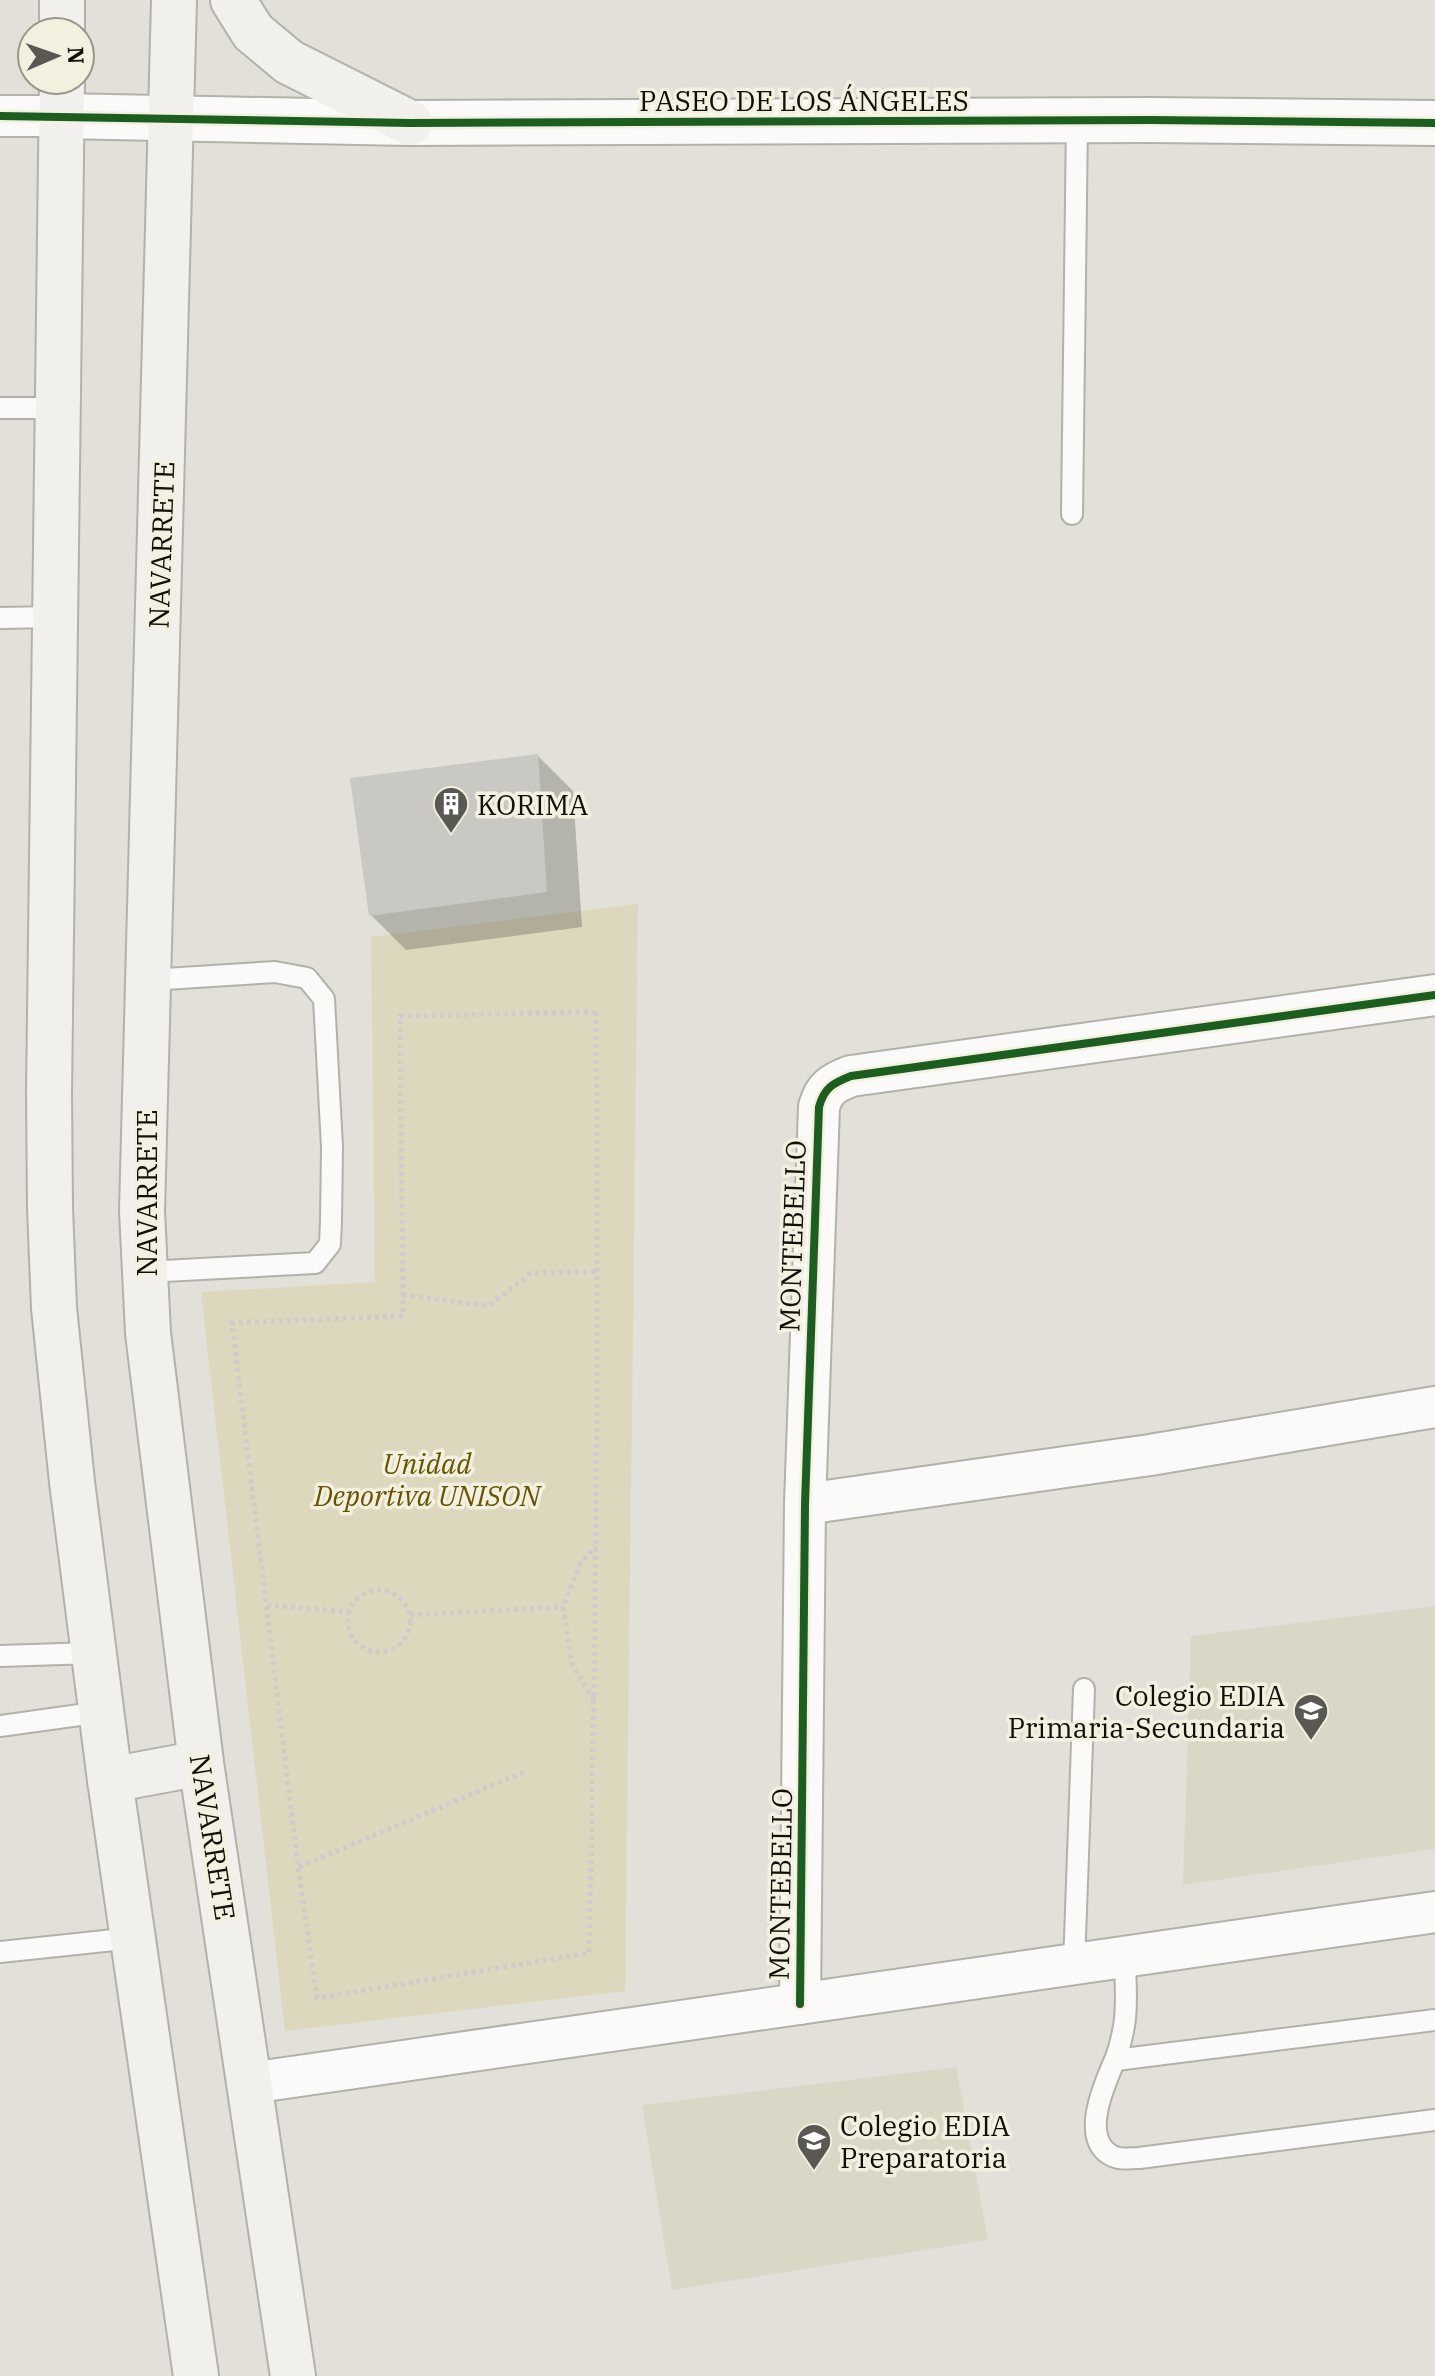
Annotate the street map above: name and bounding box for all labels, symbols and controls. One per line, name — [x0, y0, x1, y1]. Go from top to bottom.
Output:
north arrow — [16, 16, 96, 96]
text: N — [62, 46, 91, 64]
street label: PASEO DE LOS ÁNGELES — [639, 82, 969, 119]
street label: NAVARRETE — [140, 461, 182, 629]
building icon: KORIMA — [432, 785, 470, 835]
place label: KORIMA — [477, 786, 588, 823]
street label: NAVARRETE — [128, 1109, 165, 1277]
street label: MONTEBELLO — [770, 1139, 814, 1333]
park label: Unidad Deportiva UNISON — [313, 1445, 543, 1514]
place label: Colegio EDIA Primaria-Secundaria — [1008, 1677, 1285, 1746]
school or university icon: Colegio EDIA Primaria-Secundaria — [1292, 1692, 1330, 1742]
street label: NAVARRETE — [182, 1751, 244, 1923]
street label: MONTEBELLO — [760, 1788, 800, 1980]
place label: Colegio EDIA Preparatoria — [840, 2107, 1010, 2176]
school or university icon: Colegio EDIA Preparatoria — [795, 2122, 833, 2172]

